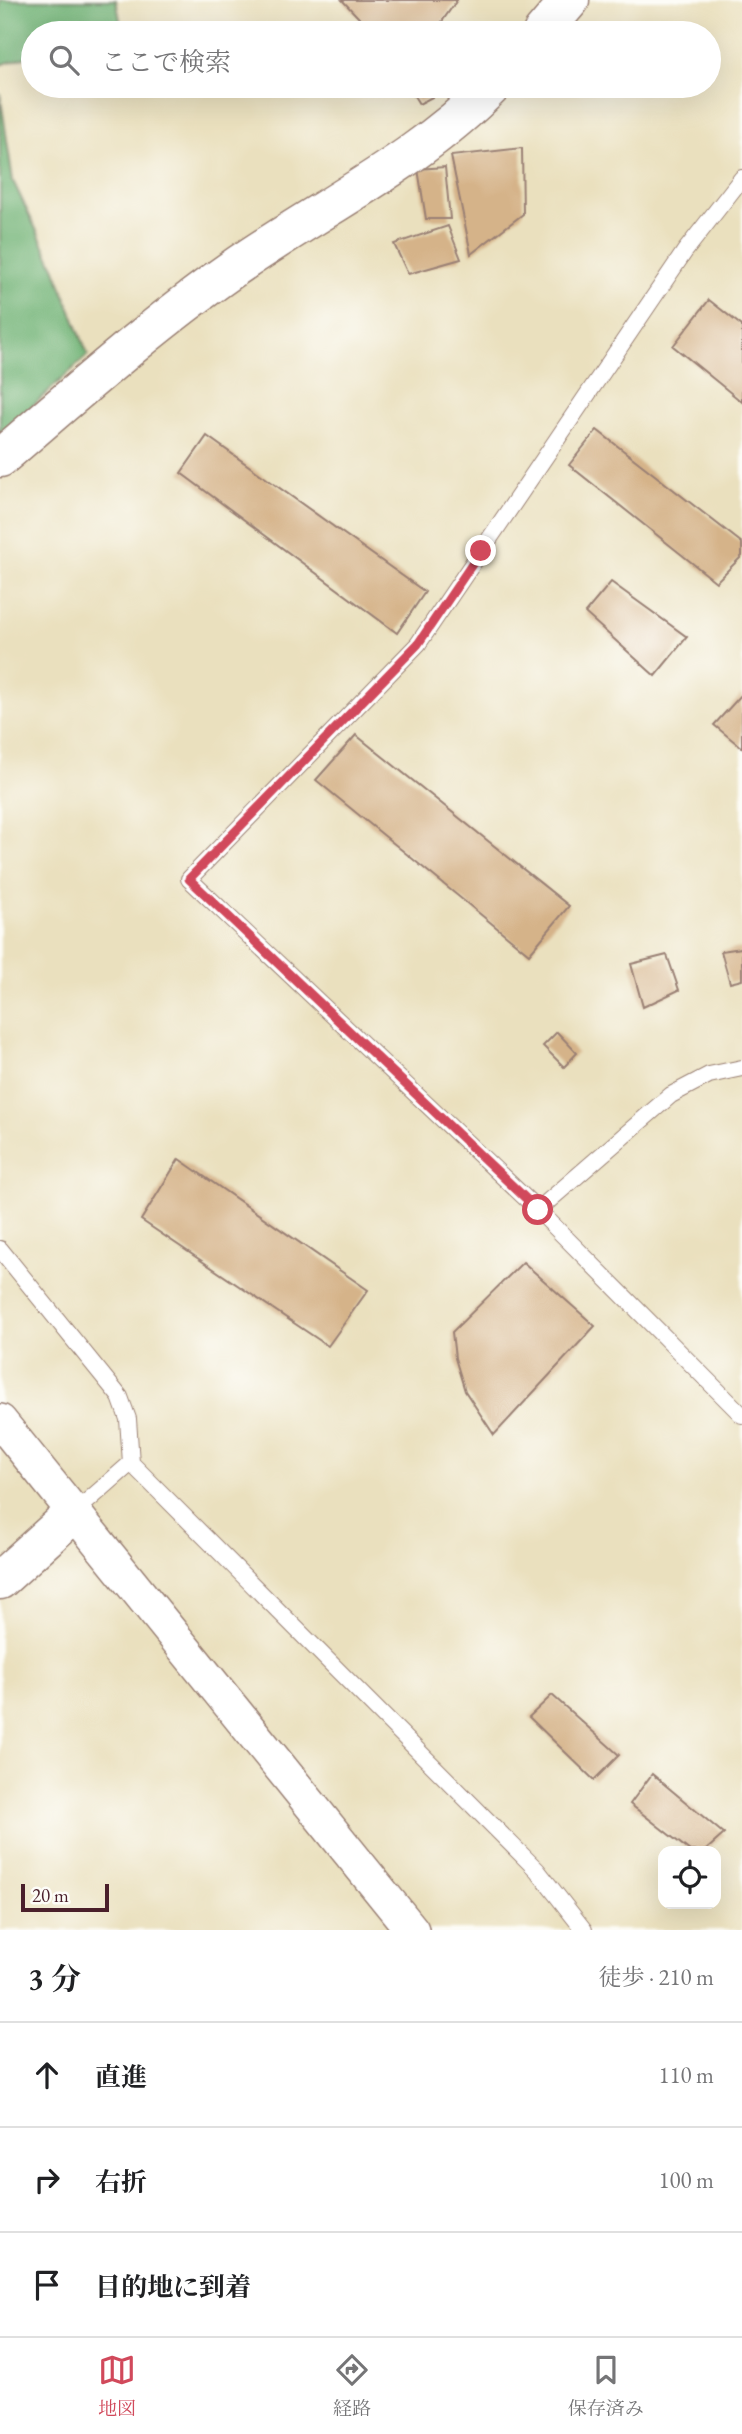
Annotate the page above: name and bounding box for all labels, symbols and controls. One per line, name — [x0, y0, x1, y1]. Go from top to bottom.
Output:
search box — [21, 21, 721, 98]
icon: search — [45, 41, 83, 79]
text: ここで検索 — [101, 45, 231, 79]
route end — [465, 535, 496, 566]
route start — [522, 1194, 553, 1225]
map controls — [658, 1846, 721, 1909]
button: locate — [658, 1846, 721, 1909]
scale bar — [21, 1881, 108, 1913]
text: 20 m — [32, 1883, 69, 1908]
text: 3 分 — [28, 1959, 81, 1998]
text: 徒歩 · 210 m — [599, 1962, 714, 1992]
icon: ahead — [28, 2056, 66, 2094]
text: 直進 — [95, 2060, 147, 2094]
text: 110 m — [658, 2060, 714, 2090]
icon: right — [28, 2161, 66, 2199]
text: 右折 — [95, 2165, 147, 2199]
text: 100 m — [658, 2165, 714, 2195]
icon: arrive — [28, 2266, 66, 2304]
text: 目的地に到着 — [95, 2270, 251, 2304]
tab: 地図 — [98, 2351, 136, 2421]
tab: 経路 — [333, 2351, 371, 2421]
tab: 保存済み — [568, 2351, 644, 2421]

